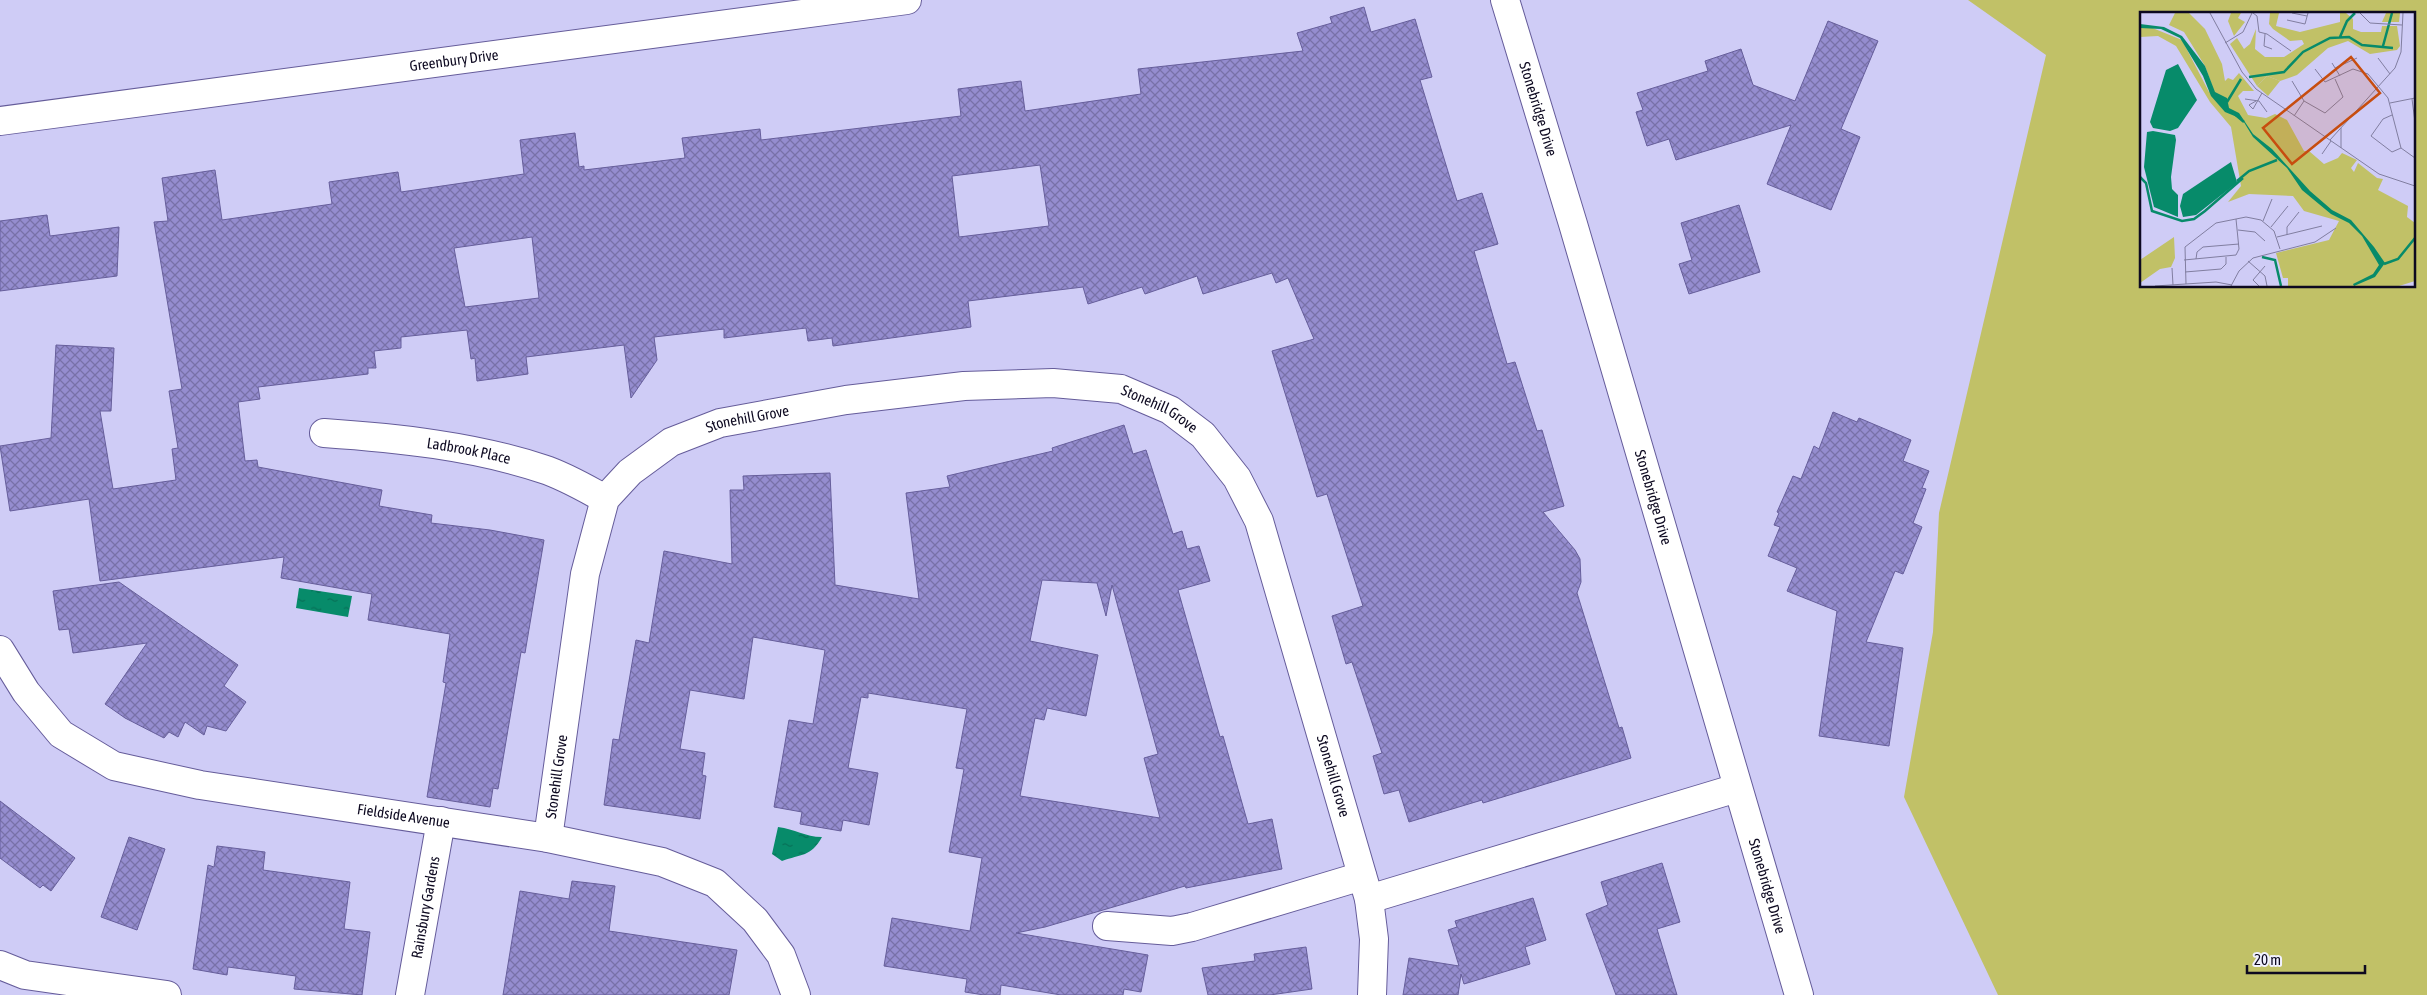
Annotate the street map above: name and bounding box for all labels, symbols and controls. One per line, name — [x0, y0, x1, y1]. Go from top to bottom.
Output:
inset map — [2140, 12, 2414, 288]
street label: Greenbury Drive — [408, 46, 500, 74]
street label: Stonebridge Drive — [1516, 60, 1561, 158]
street label: Stonehill Grove — [1119, 381, 1201, 436]
street label: Stonehill Grove — [703, 402, 790, 436]
street label: Ladbrook Place — [426, 434, 513, 467]
street label: Stonebridge Drive — [1632, 448, 1676, 547]
street label: Stonehill Grove — [542, 733, 570, 820]
street label: Stonehill Grove — [1314, 733, 1354, 819]
street label: Fieldside Avenue — [356, 800, 451, 831]
street label: Stonebridge Drive — [1746, 837, 1790, 935]
street label: Rainsbury Gardens — [408, 855, 443, 960]
scale bar — [2247, 942, 2364, 974]
text: 20 m — [2254, 951, 2281, 968]

